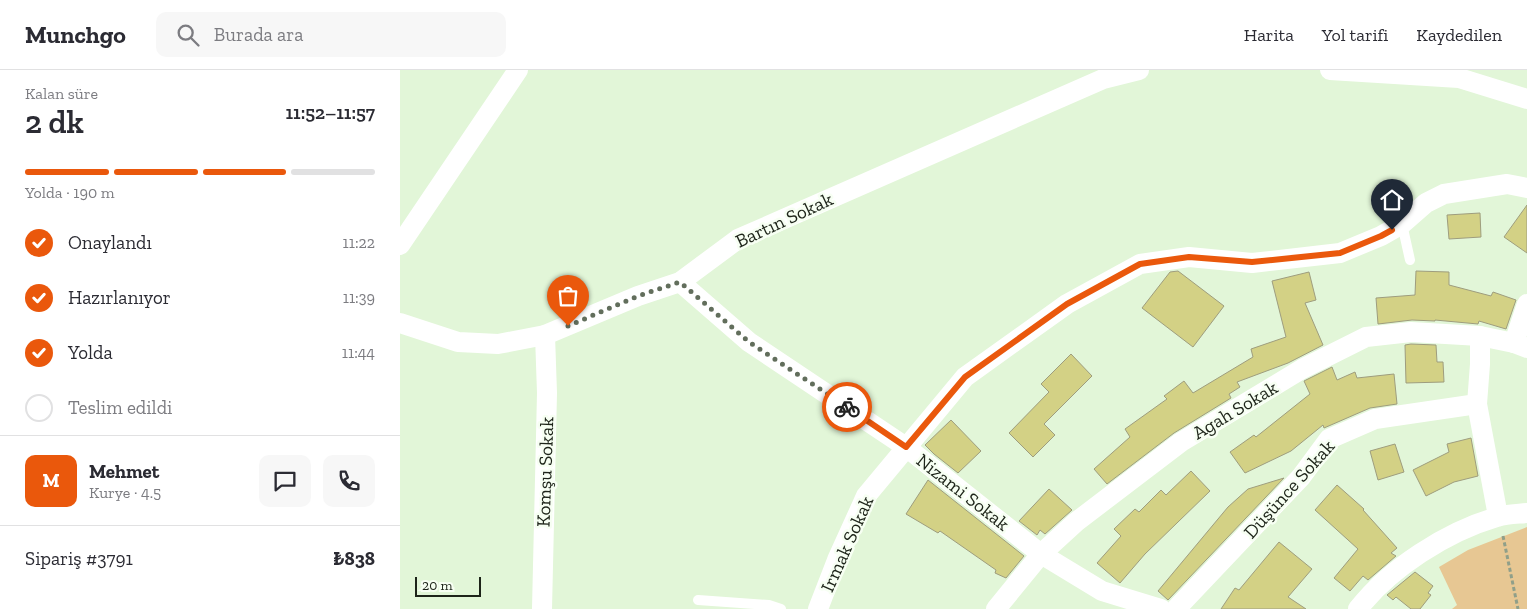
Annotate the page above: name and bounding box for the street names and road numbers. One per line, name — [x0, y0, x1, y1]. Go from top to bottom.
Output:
street label: Bartın Sokak — [732, 187, 837, 253]
street label: Agah Sokak — [1188, 376, 1282, 444]
street label: Komşu Sokak — [532, 416, 558, 527]
street label: Düşünce Sokak — [1239, 435, 1339, 543]
street label: Nizami Sokak — [912, 449, 1014, 536]
street label: Irmak Sokak — [816, 492, 878, 596]

